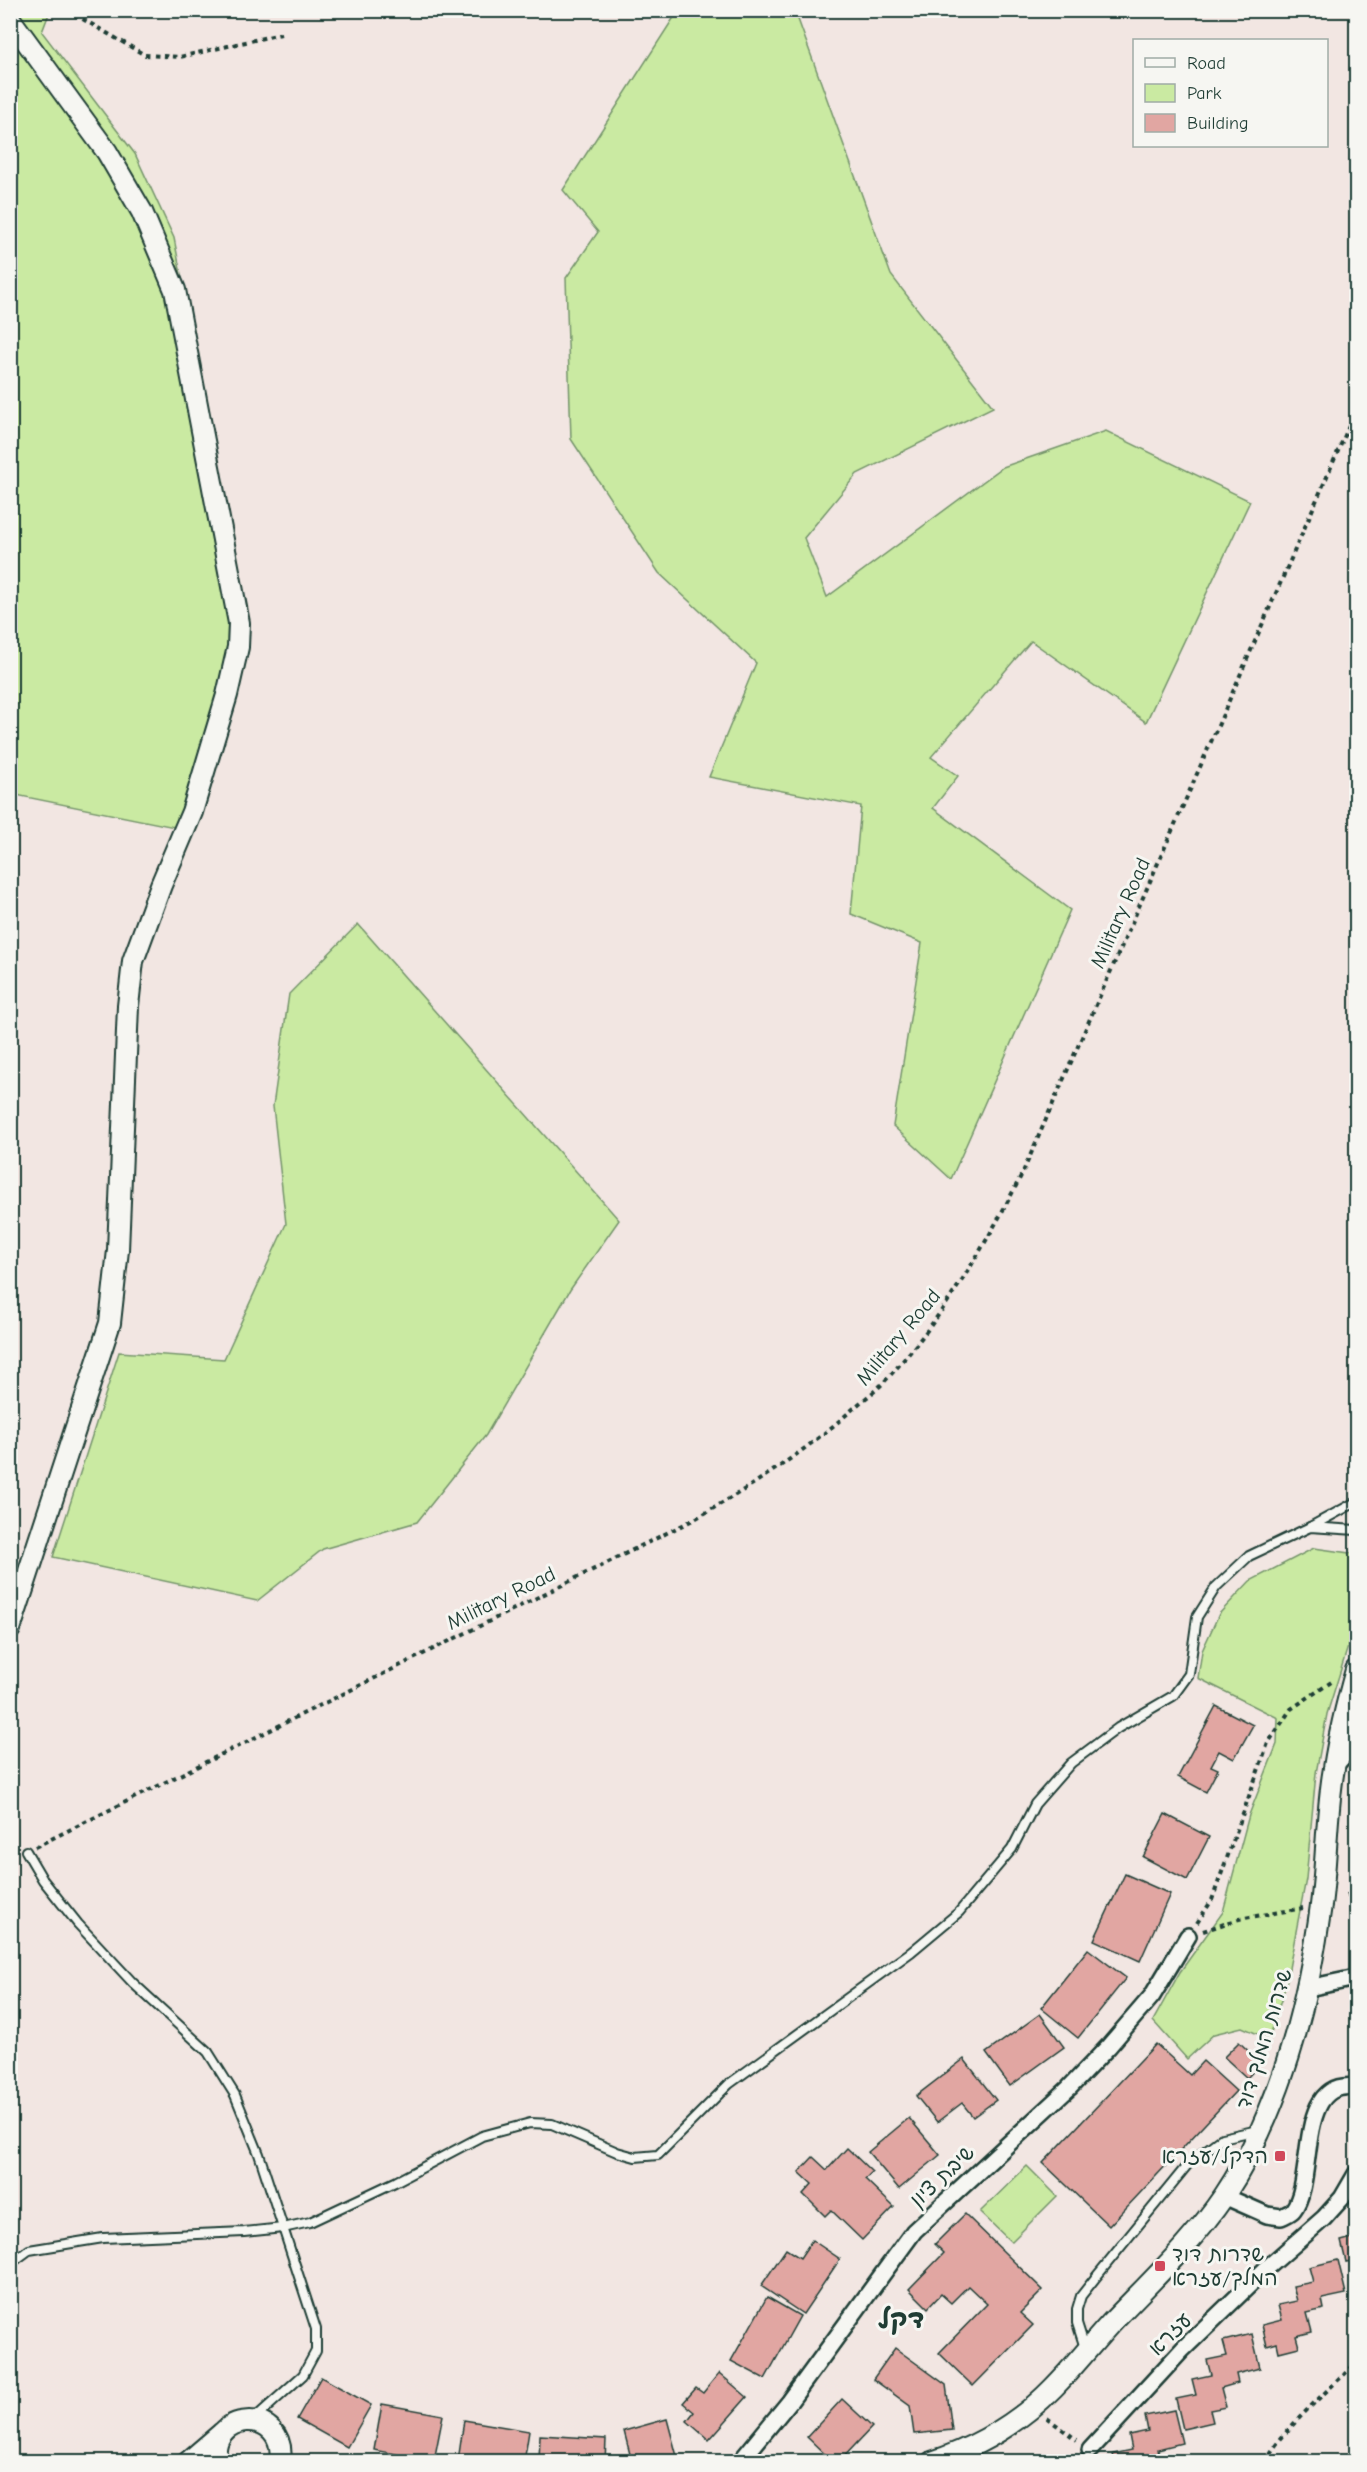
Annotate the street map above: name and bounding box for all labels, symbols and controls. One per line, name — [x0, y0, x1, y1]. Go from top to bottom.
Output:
legend — [1133, 39, 1328, 147]
text: Road — [1187, 53, 1226, 74]
text: Park — [1187, 83, 1222, 104]
text: Building — [1187, 113, 1249, 134]
street label: Military Road — [1085, 854, 1155, 972]
street label: Military Road — [851, 1284, 945, 1390]
street label: Military Road — [443, 1561, 559, 1635]
street label: שדרות המלך דוד — [1231, 1966, 1298, 2112]
street label: שיבת ציון — [905, 2140, 980, 2213]
place label: הדקל/עזרא — [1162, 2144, 1268, 2169]
marker: הדקל/עזרא — [1273, 2149, 1287, 2163]
place label: שדרות דוד המלך/עזרא — [1172, 2242, 1278, 2291]
marker: שדרות דוד המלך/עזרא — [1153, 2259, 1167, 2273]
district label: דקל — [878, 2304, 924, 2335]
street label: עזרא — [1144, 2308, 1196, 2360]

